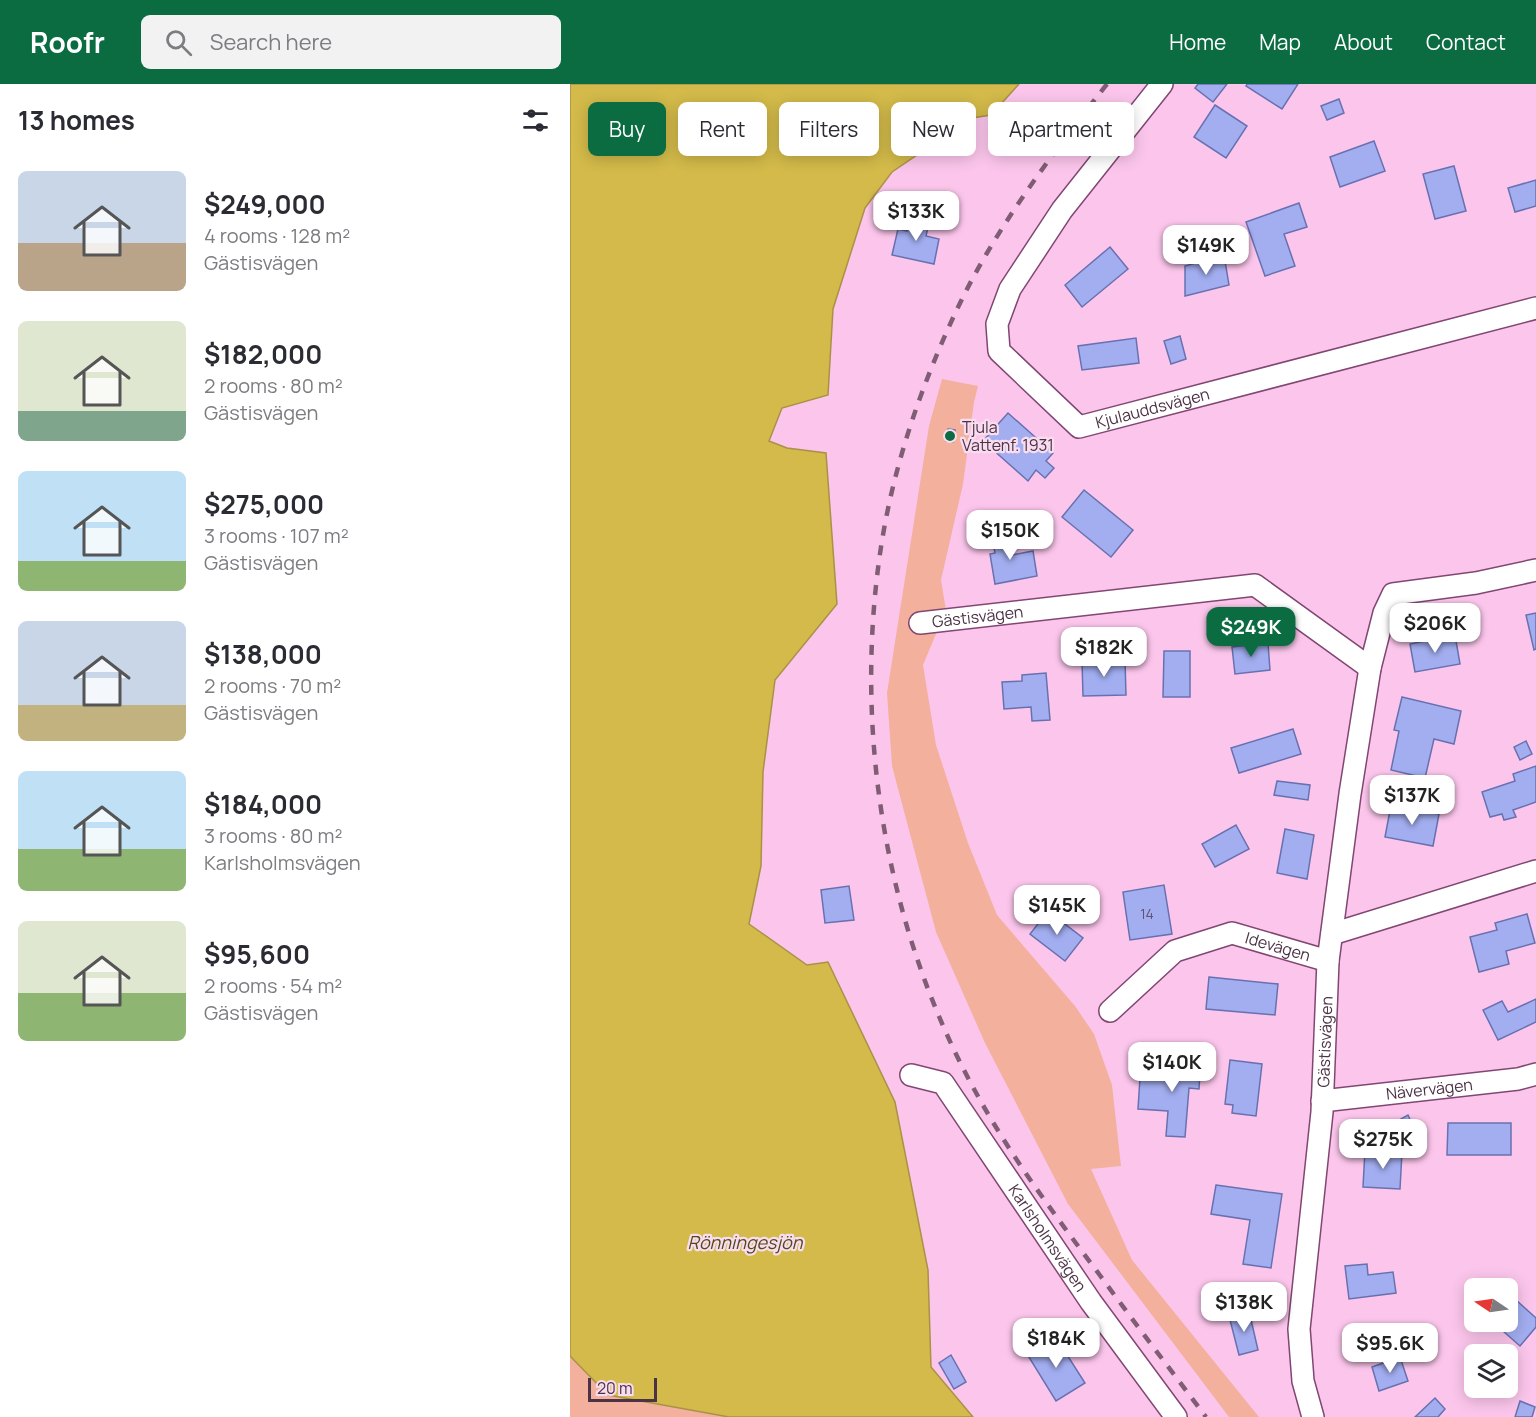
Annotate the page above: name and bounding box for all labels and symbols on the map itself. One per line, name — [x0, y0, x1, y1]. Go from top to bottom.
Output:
pin: $133K — [874, 191, 958, 242]
pin: $149K — [1164, 225, 1248, 276]
street label: Kjulauddsvägen — [1093, 383, 1212, 433]
place label: Tjula Vattenf. 1931 — [962, 416, 1054, 456]
marker: Tjula Vattenf. 1931 — [943, 429, 957, 443]
pin: $150K — [968, 510, 1052, 561]
street label: Gästisvägen — [931, 600, 1024, 633]
pin: $206K — [1393, 603, 1477, 654]
pin: $249K — [1209, 607, 1293, 658]
pin: $182K — [1062, 627, 1146, 678]
pin: $137K — [1370, 775, 1454, 826]
pin: $145K — [1015, 885, 1099, 936]
house number: 14 — [1140, 904, 1154, 923]
street label: Idevägen — [1243, 926, 1313, 966]
street label: Gästisvägen — [1312, 996, 1338, 1088]
pin: $140K — [1130, 1042, 1214, 1093]
street label: Nävervägen — [1385, 1073, 1474, 1105]
pin: $275K — [1341, 1119, 1425, 1170]
street label: Karlsholmsvägen — [1003, 1180, 1092, 1296]
water label: Rönningesjön — [688, 1230, 804, 1254]
north arrow — [1464, 1278, 1518, 1332]
pin: $138K — [1202, 1282, 1286, 1333]
pin: $184K — [1014, 1318, 1098, 1369]
pin: $95.6K — [1341, 1323, 1439, 1374]
scale bar — [588, 1375, 657, 1402]

